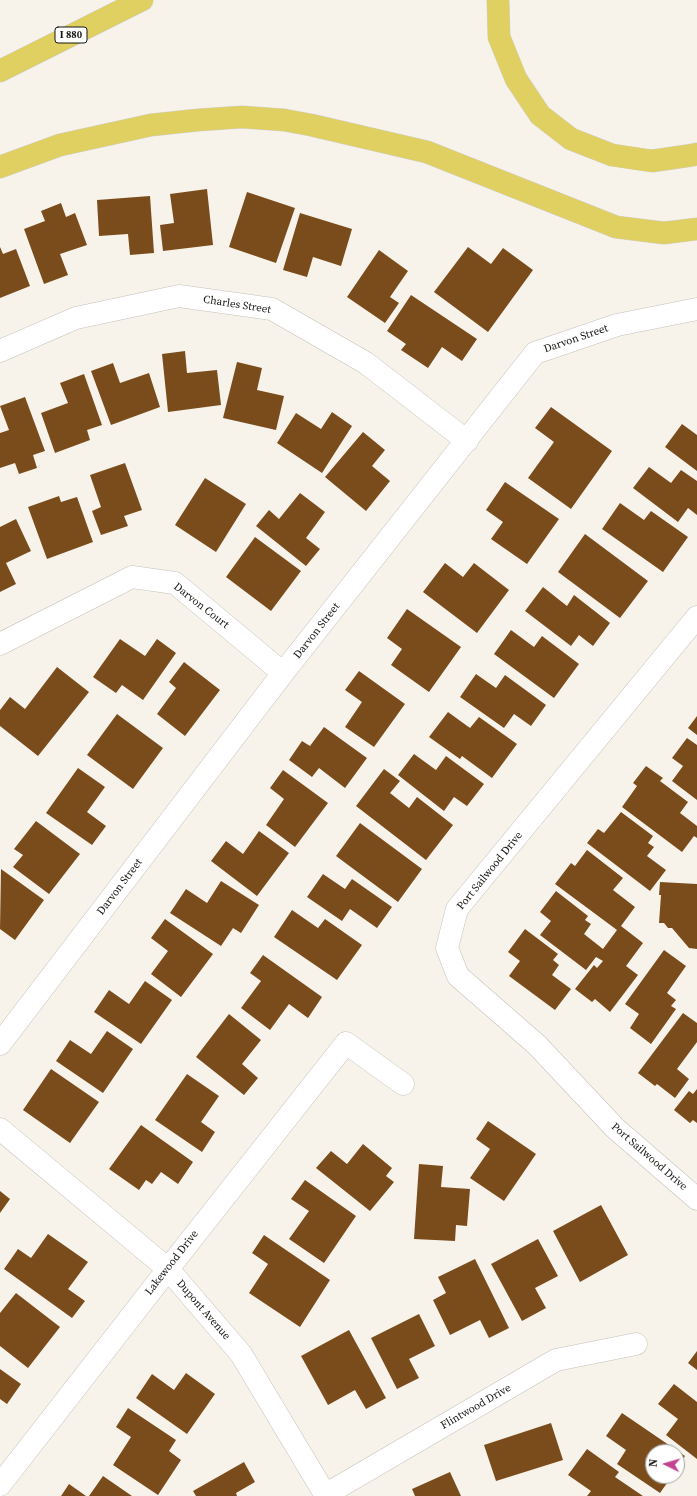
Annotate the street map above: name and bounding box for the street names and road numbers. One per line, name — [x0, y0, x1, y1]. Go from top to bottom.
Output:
road number: I 880 — [55, 27, 87, 43]
street label: Charles Street — [202, 293, 272, 317]
street label: Darvon Street — [542, 322, 610, 356]
street label: Darvon Court — [171, 580, 231, 632]
street label: Darvon Street — [291, 600, 343, 662]
street label: Port Sailwood Drive — [454, 829, 526, 913]
street label: Darvon Street — [95, 856, 145, 918]
street label: Port Sailwood Drive — [608, 1120, 690, 1194]
street label: Lakewood Drive — [142, 1228, 202, 1298]
street label: Dupont Avenue — [173, 1277, 233, 1343]
street label: Flintwood Drive — [439, 1382, 513, 1432]

